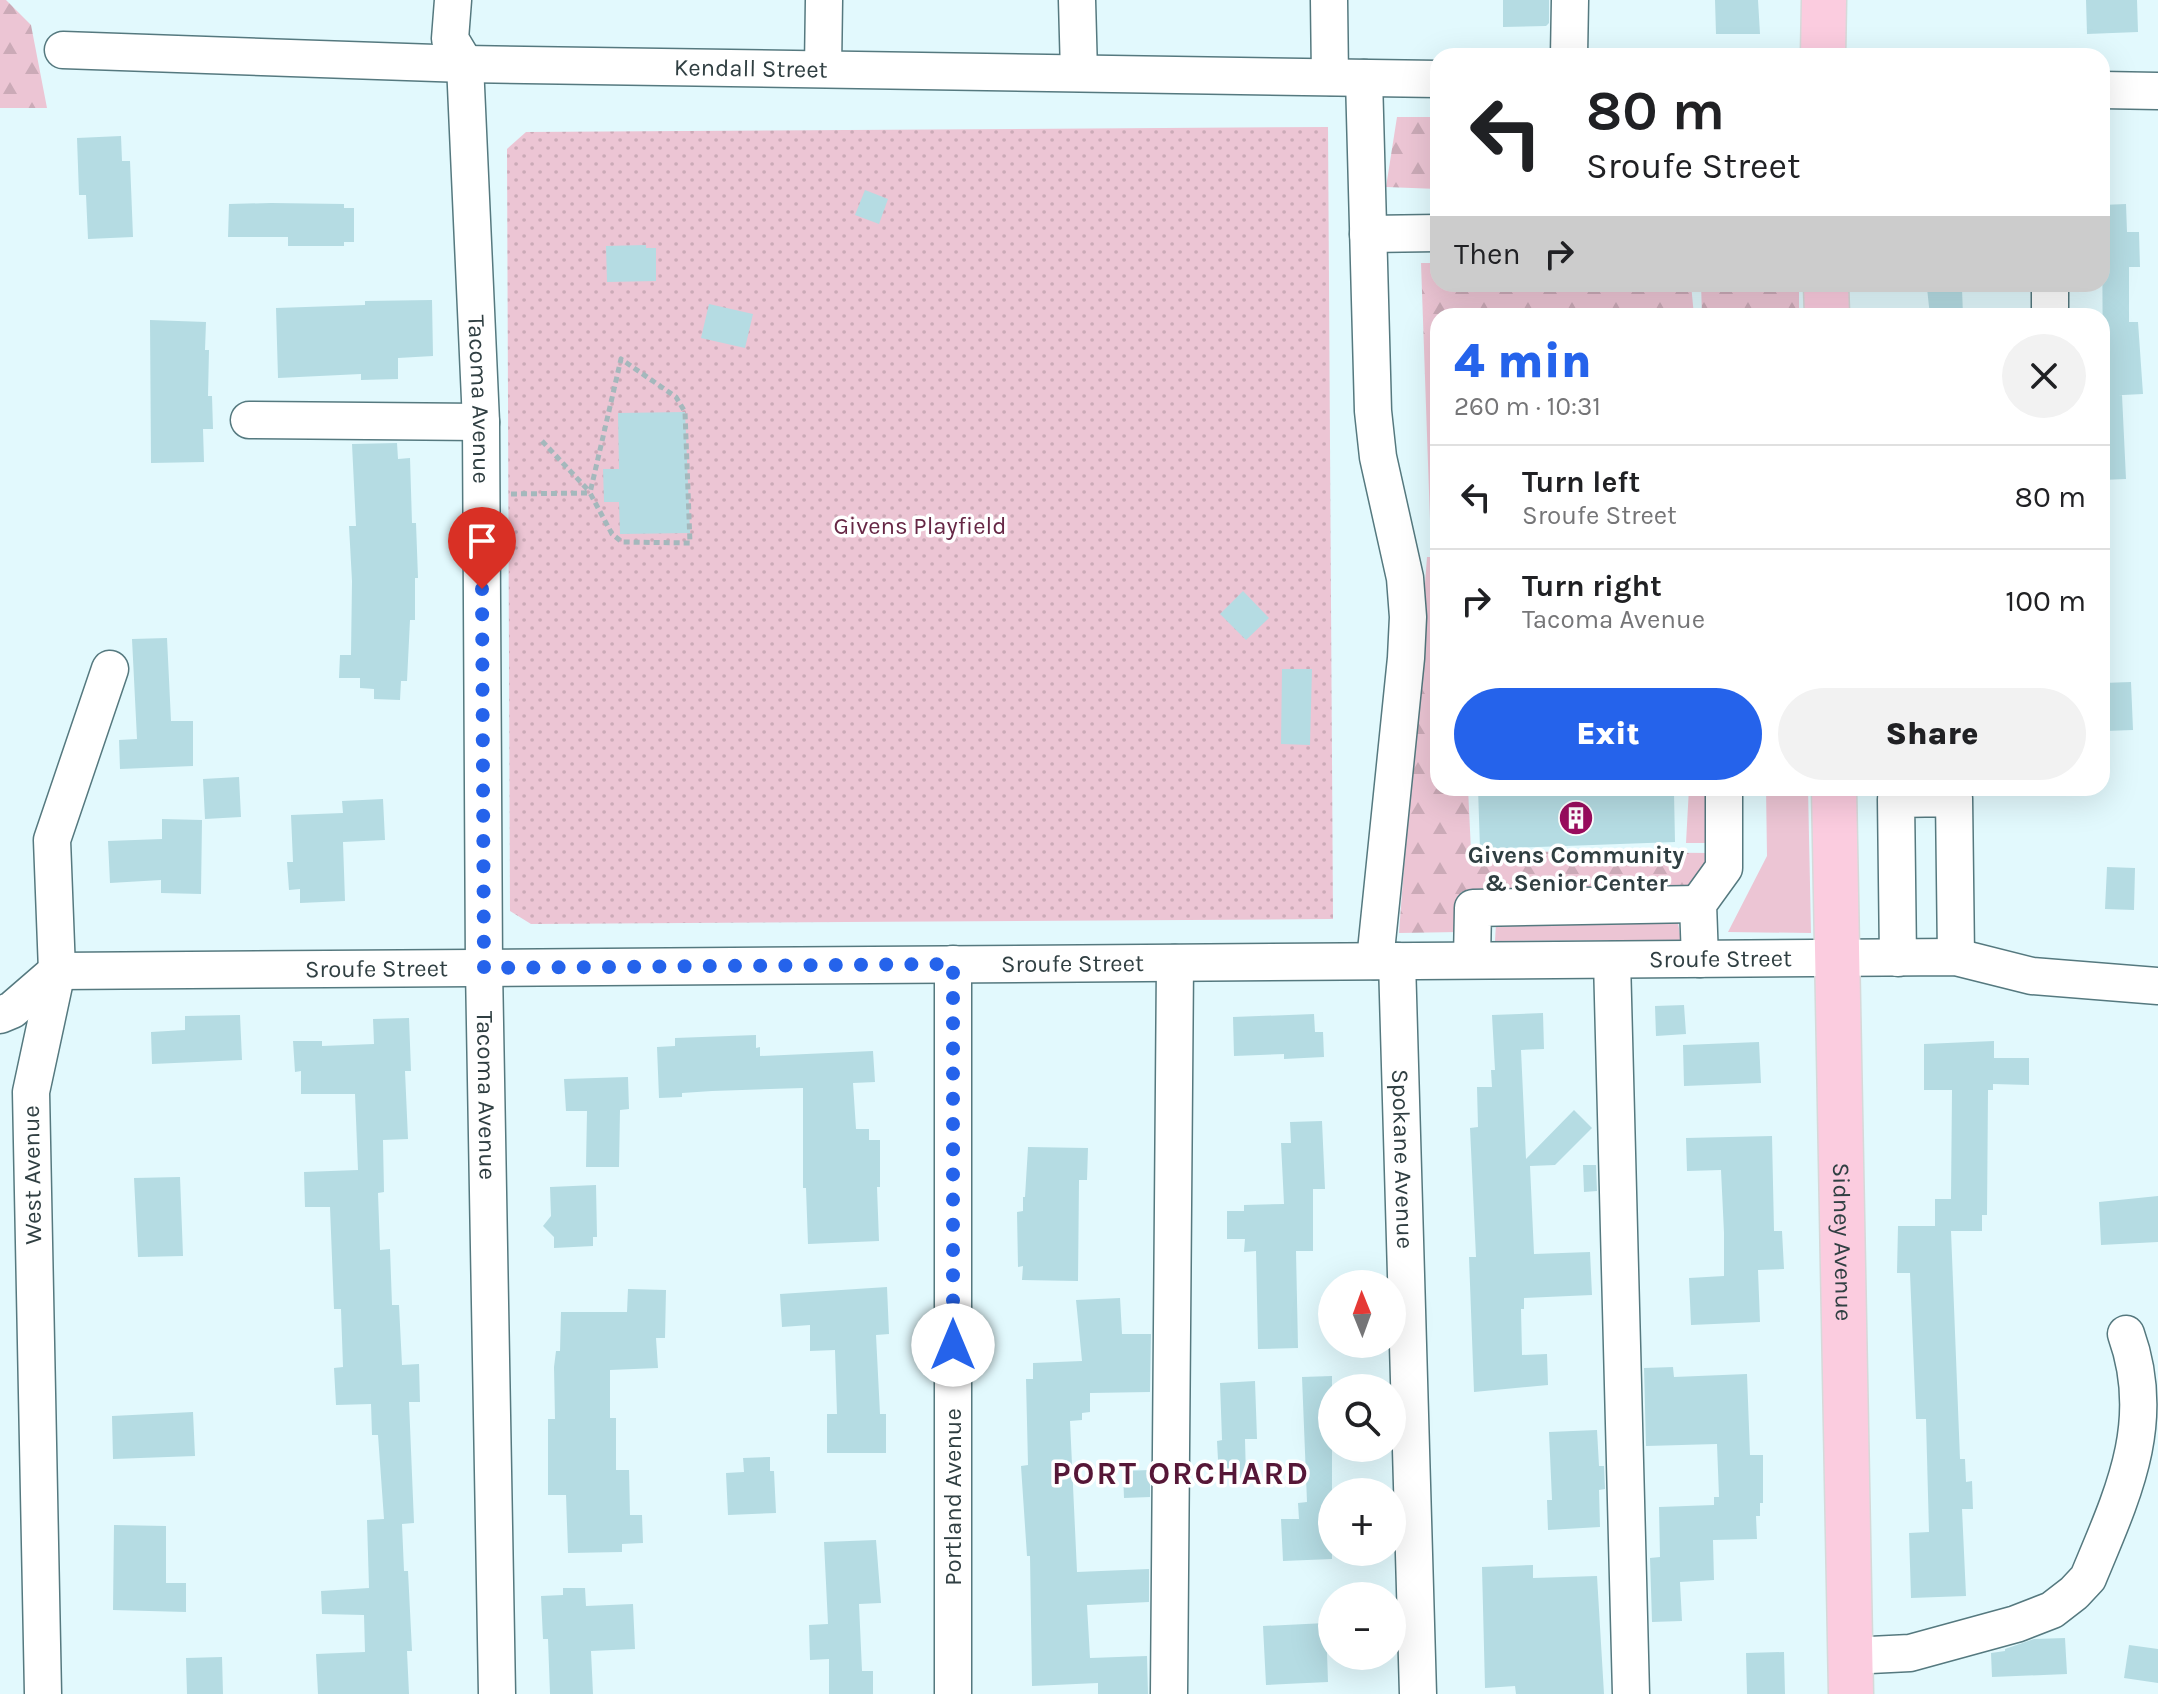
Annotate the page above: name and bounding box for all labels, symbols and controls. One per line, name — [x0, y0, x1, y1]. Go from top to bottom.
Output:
street label: Kendall Street — [674, 53, 828, 84]
text: 80 m — [1586, 78, 1725, 143]
icon: left — [1454, 80, 1558, 184]
text: Sroufe Street — [1586, 145, 1800, 187]
icon: right — [1537, 232, 1581, 276]
text: Then — [1454, 236, 1521, 272]
street label: Tacoma Avenue — [462, 314, 495, 484]
text: 4 min — [1454, 333, 1592, 389]
button: close — [2002, 334, 2086, 418]
text: 260 m · 10:31 — [1454, 391, 1601, 422]
text: Turn left — [1522, 464, 1640, 500]
icon: left — [1454, 475, 1498, 519]
text: 80 m — [2015, 479, 2086, 515]
text: Sroufe Street — [1522, 500, 1677, 531]
pin — [448, 507, 516, 589]
park label: Givens Playfield — [834, 512, 1006, 540]
icon: arrive — [460, 519, 504, 563]
text: Turn right — [1522, 568, 1662, 604]
icon: right — [1454, 579, 1498, 623]
text: 100 m — [2005, 583, 2086, 619]
text: Tacoma Avenue — [1522, 604, 1705, 635]
button: Exit — [1454, 688, 1762, 780]
button: Share — [1778, 688, 2086, 780]
building icon: Givens Community & Senior Center — [1557, 799, 1595, 837]
place label: Givens Community & Senior Center — [1468, 841, 1684, 897]
street label: Sroufe Street — [1649, 944, 1792, 973]
street label: Sroufe Street — [1001, 949, 1144, 978]
street label: Sroufe Street — [305, 954, 448, 983]
street label: Tacoma Avenue — [471, 1011, 502, 1180]
street label: Spokane Avenue — [1386, 1069, 1419, 1249]
street label: West Avenue — [17, 1105, 47, 1245]
street label: Sidney Avenue — [1827, 1162, 1858, 1321]
north arrow — [1318, 1270, 1406, 1358]
map controls — [1318, 1270, 1406, 1670]
position arrow — [911, 1303, 995, 1387]
button: search — [1318, 1374, 1406, 1462]
street label: Portland Avenue — [939, 1408, 967, 1586]
district label: PORT ORCHARD — [1052, 1455, 1310, 1492]
button: + — [1318, 1478, 1406, 1566]
button: − — [1318, 1582, 1406, 1670]

